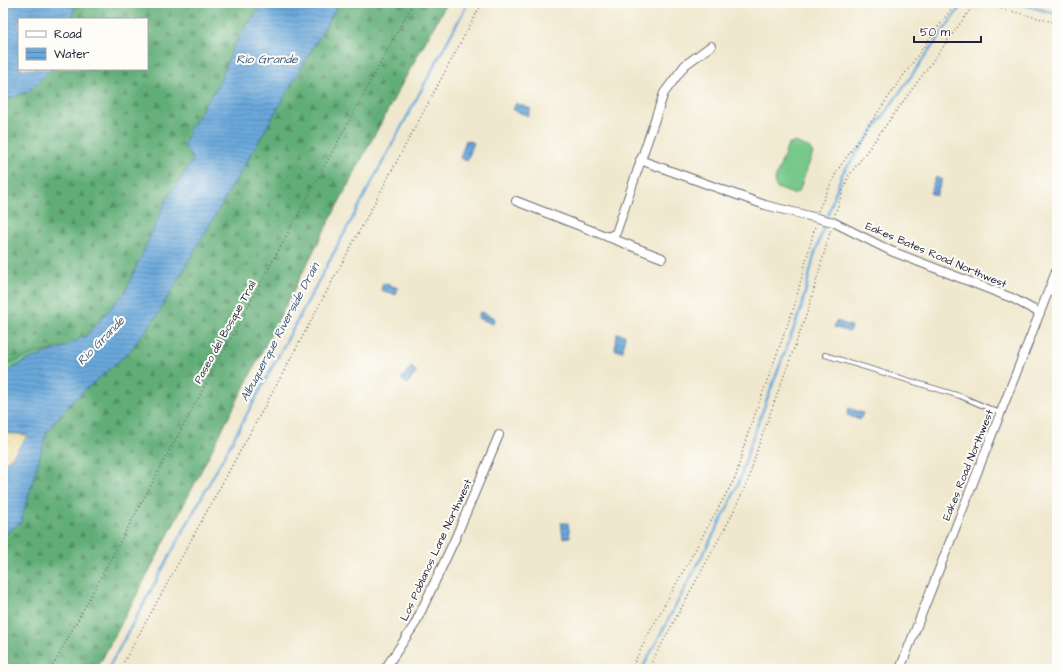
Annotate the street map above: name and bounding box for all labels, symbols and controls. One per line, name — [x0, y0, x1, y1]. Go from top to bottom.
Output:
legend — [18, 18, 148, 70]
scale bar — [914, 18, 981, 44]
text: 50 m — [920, 24, 951, 41]
text: Road — [54, 26, 82, 43]
text: Water — [54, 46, 90, 63]
water label: Rio Grande — [236, 51, 298, 68]
street label: Eakes Bates Road Northwest — [863, 218, 1009, 292]
water label: Albuquerque Riverside Drain — [236, 259, 324, 404]
street label: Paseo del Bosque Trail — [190, 278, 260, 386]
water label: Rio Grande — [73, 313, 129, 369]
street label: Eakes Road Northwest — [939, 407, 997, 523]
street label: Los Poblanos Lane Northwest — [396, 476, 476, 623]

